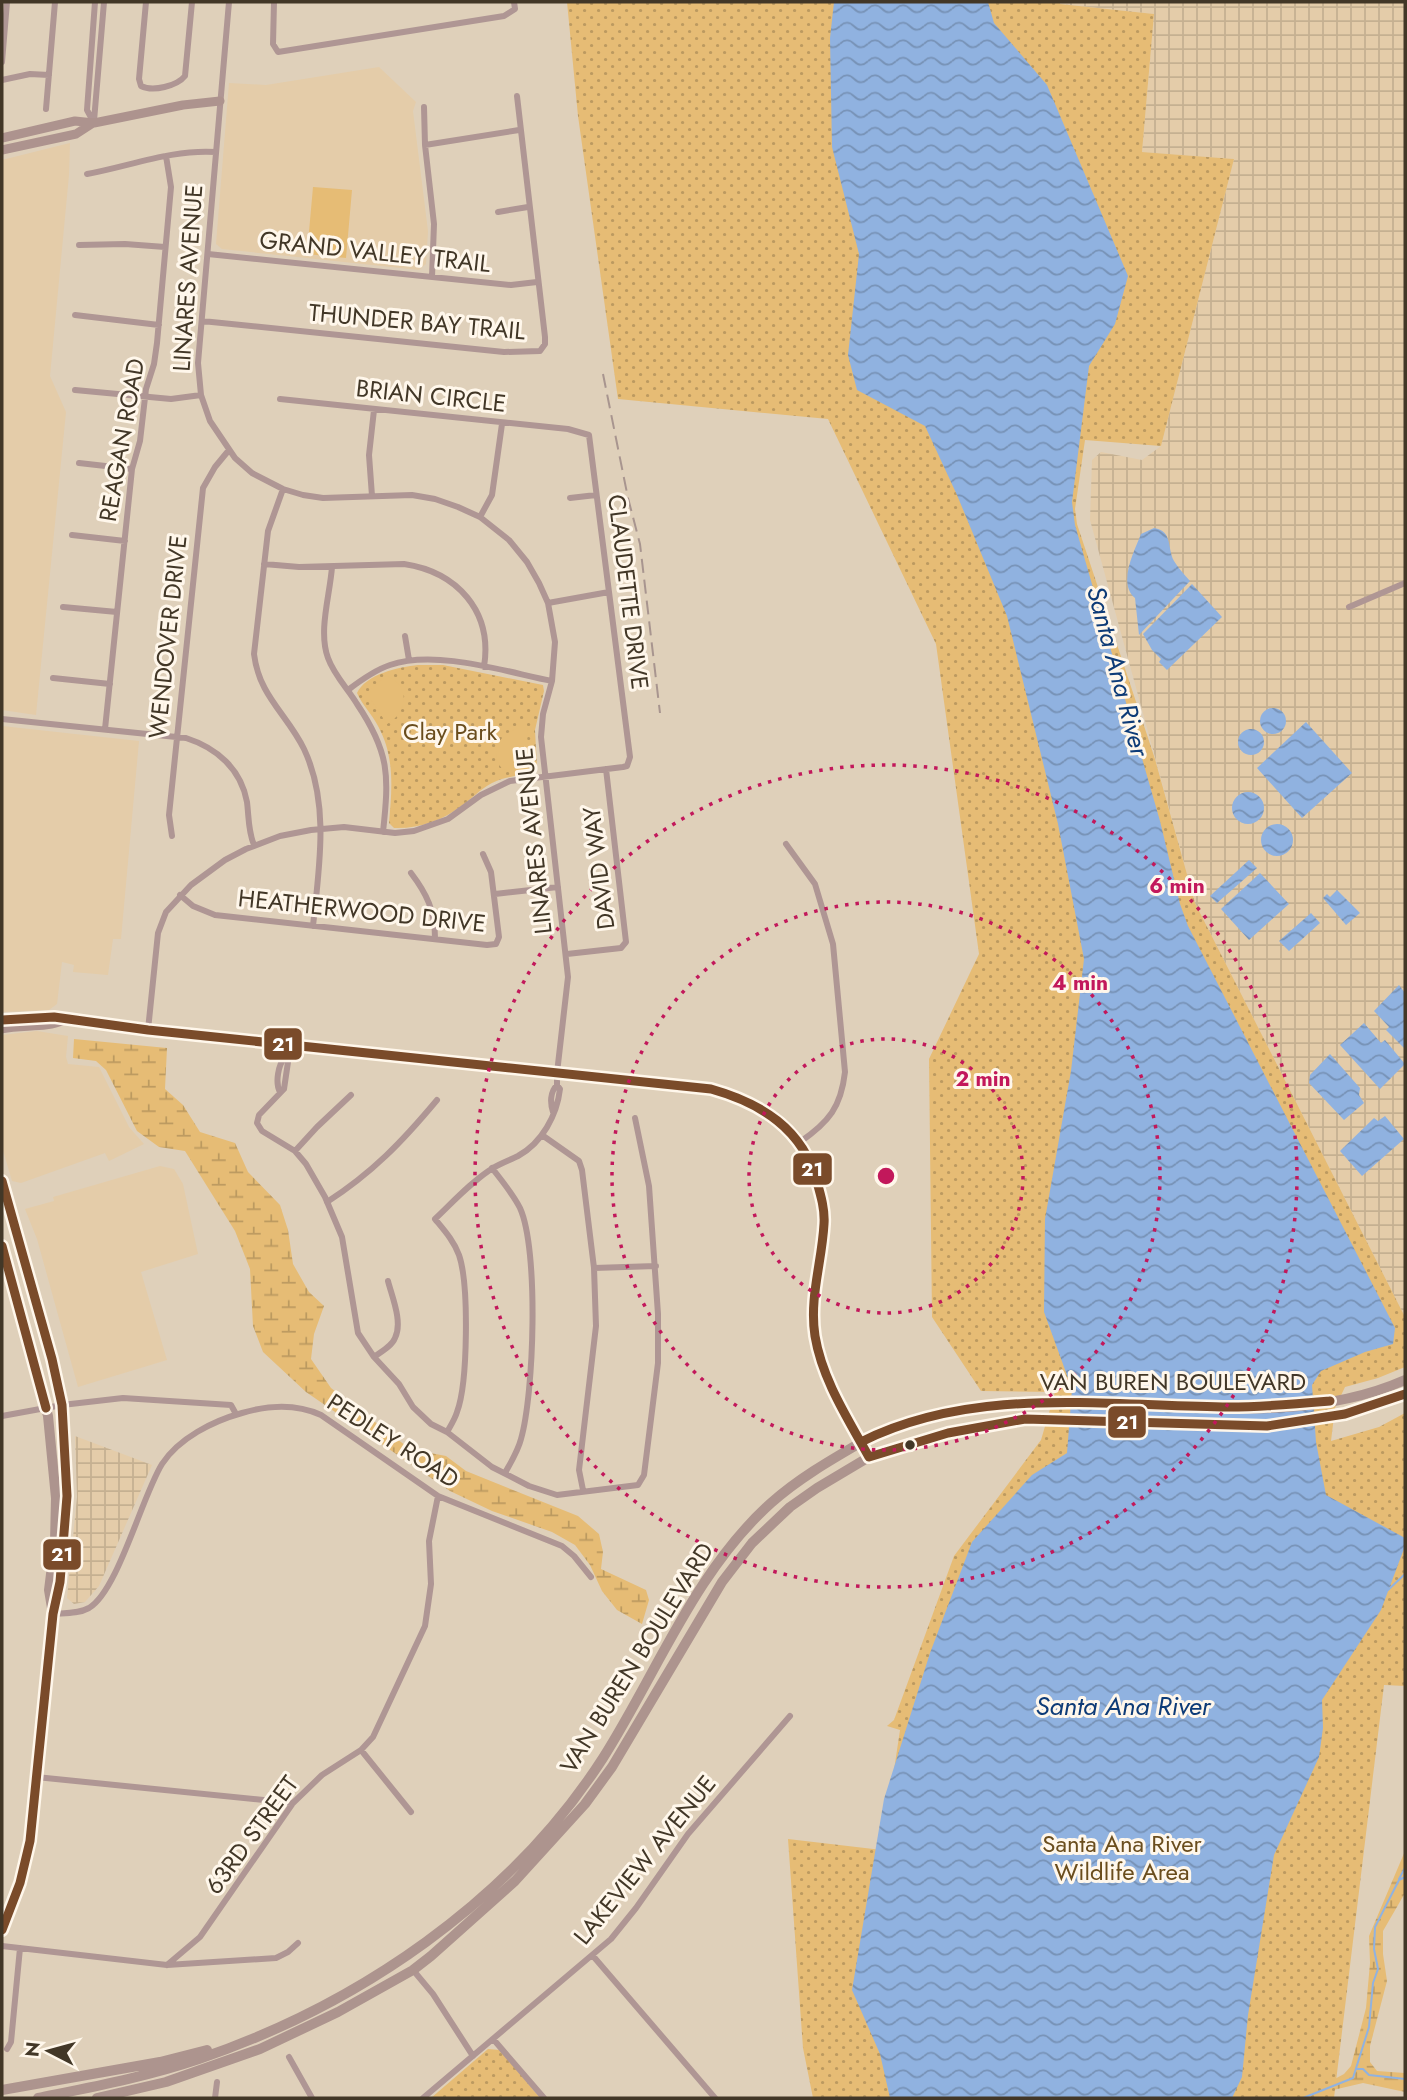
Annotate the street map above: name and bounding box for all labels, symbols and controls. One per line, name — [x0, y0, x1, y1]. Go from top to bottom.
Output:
street label: LINARES AVENUE — [164, 183, 211, 373]
street label: GRAND VALLEY TRAIL — [258, 222, 492, 281]
street label: THUNDER BAY TRAIL — [307, 295, 527, 348]
street label: REAGAN ROAD — [90, 356, 153, 524]
street label: BRIAN CIRCLE — [354, 370, 508, 421]
street label: CLAUDETTE DRIVE — [599, 492, 658, 692]
street label: WENDOVER DRIVE — [139, 533, 196, 740]
water label: Santa Ana River — [1077, 582, 1159, 762]
park label: Clay Park — [403, 714, 497, 749]
street label: LINARES AVENUE — [506, 746, 561, 936]
street label: DAVID WAY — [574, 804, 623, 931]
text: 6 min — [1149, 871, 1205, 901]
street label: HEATHERWOOD DRIVE — [236, 880, 488, 941]
text: 4 min — [1052, 968, 1108, 998]
line badge: 21 — [263, 1027, 303, 1061]
text: 21 — [272, 1031, 294, 1058]
text: 2 min — [955, 1064, 1011, 1094]
line badge: 21 — [792, 1152, 833, 1186]
text: 21 — [801, 1156, 823, 1183]
centre of rings — [874, 1164, 898, 1188]
street label: VAN BUREN BOULEVARD — [1040, 1364, 1306, 1399]
street label: PEDLEY ROAD — [320, 1385, 466, 1496]
line badge: 21 — [1107, 1405, 1147, 1439]
text: 21 — [1116, 1409, 1138, 1436]
unlabelled marker — [903, 1438, 917, 1452]
street label: VAN BUREN BOULEVARD — [551, 1536, 722, 1780]
line badge: 21 — [42, 1538, 82, 1571]
text: 21 — [51, 1541, 73, 1568]
water label: Santa Ana River — [1036, 1687, 1212, 1725]
street label: LAKEVIEW AVENUE — [565, 1767, 724, 1952]
street label: 63RD STREET — [197, 1768, 307, 1901]
park label: Santa Ana River Wildlife Area — [1042, 1826, 1202, 1889]
north arrow — [14, 2016, 84, 2086]
text: N — [18, 2040, 47, 2058]

